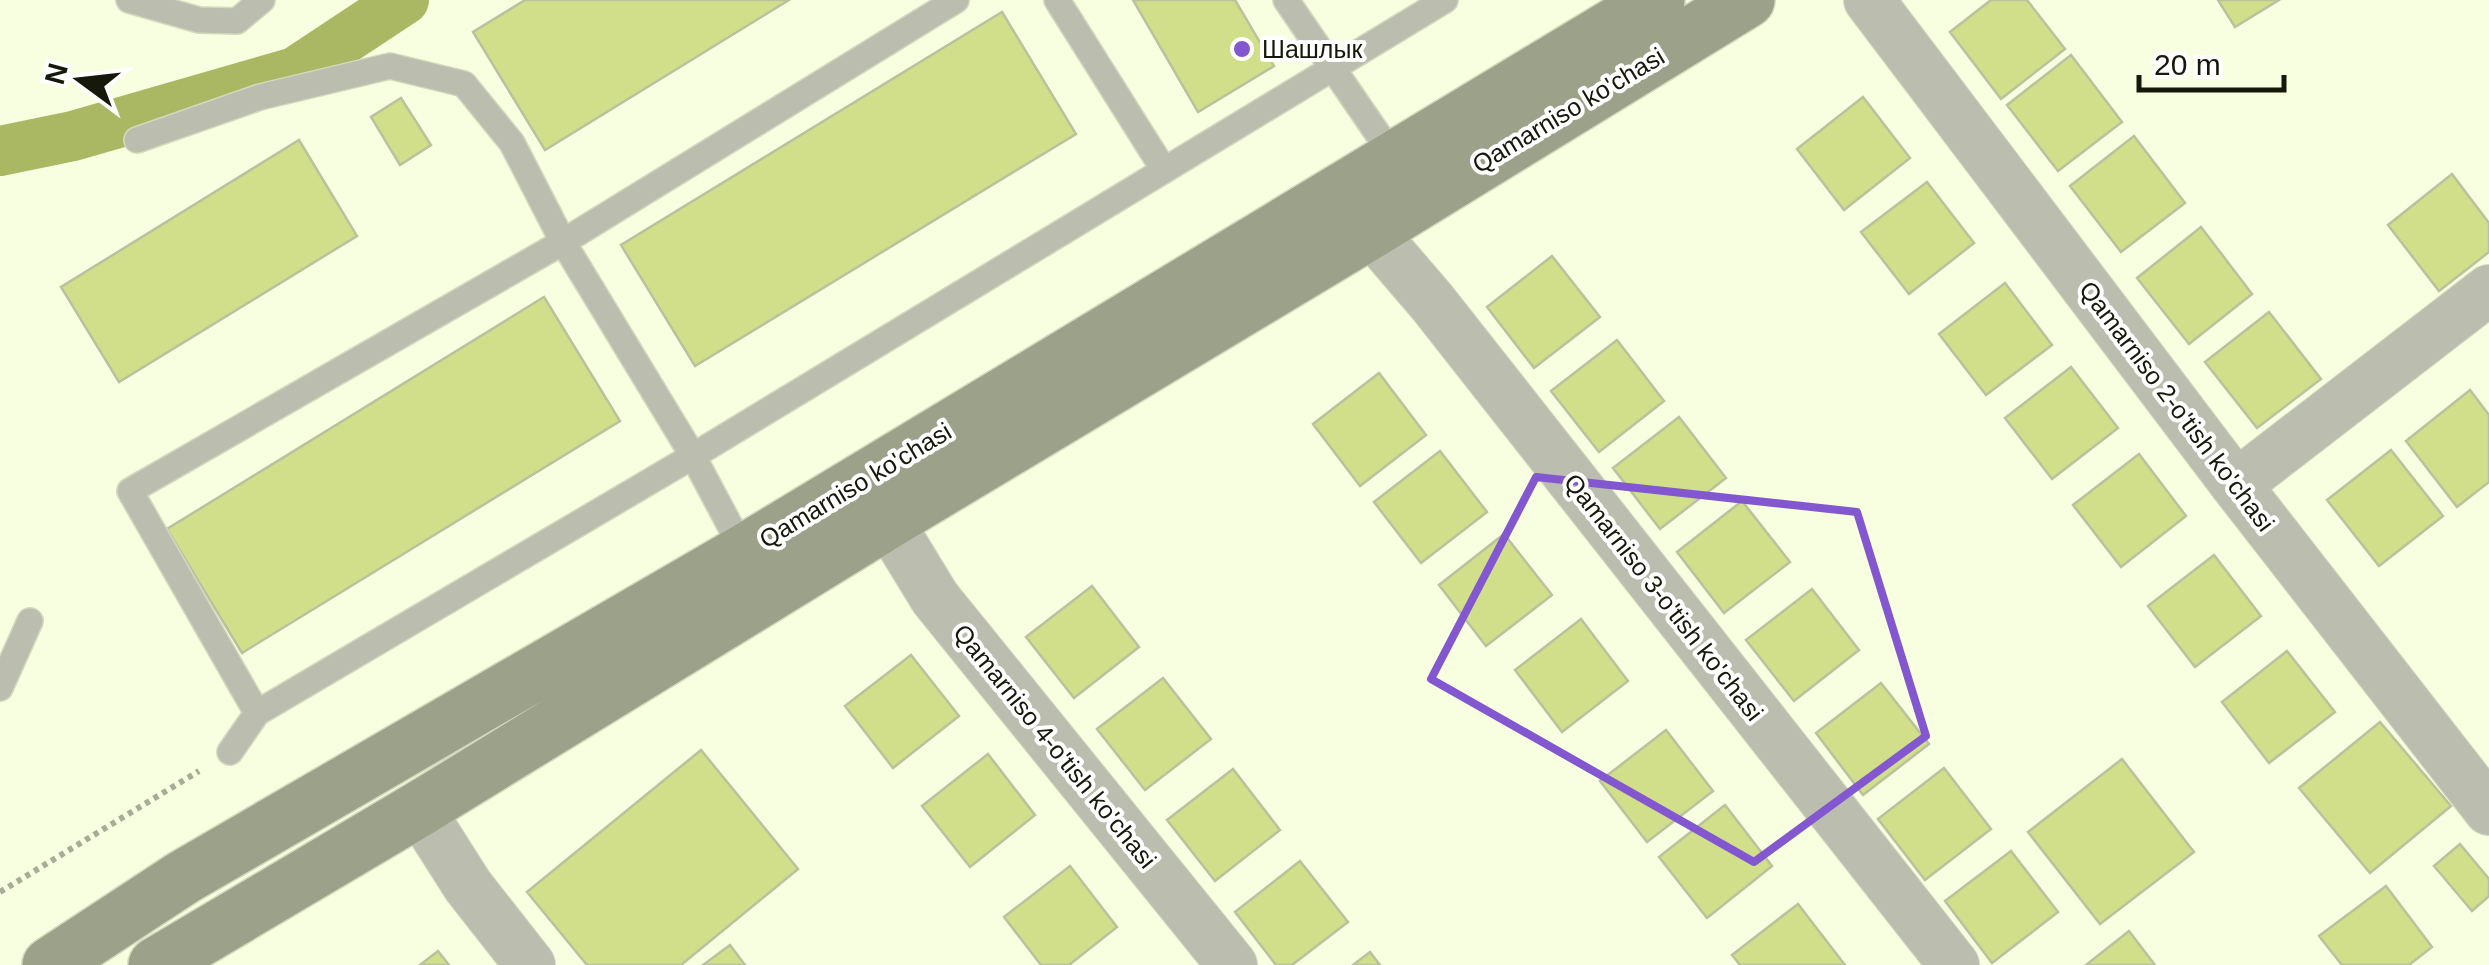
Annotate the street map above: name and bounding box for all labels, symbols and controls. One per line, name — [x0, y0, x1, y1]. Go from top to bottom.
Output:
north arrow — [30, 30, 130, 130]
scale bar — [2139, 30, 2284, 92]
place label: Шашлык — [1262, 35, 1363, 63]
marker: Шашлык — [1231, 38, 1253, 60]
street label: Qamarniso ko'chasi — [1467, 42, 1669, 178]
text: 20 m — [2154, 48, 2221, 81]
text: N — [39, 60, 74, 87]
street label: Qamarniso 2-o'tish ko'chasi — [2074, 276, 2280, 536]
street label: Qamarniso ko'chasi — [754, 417, 956, 553]
street label: Qamarniso 3-o'tish ko'chasi — [1559, 468, 1769, 726]
street label: Qamarniso 4-o'tish ko'chasi — [948, 618, 1162, 874]

